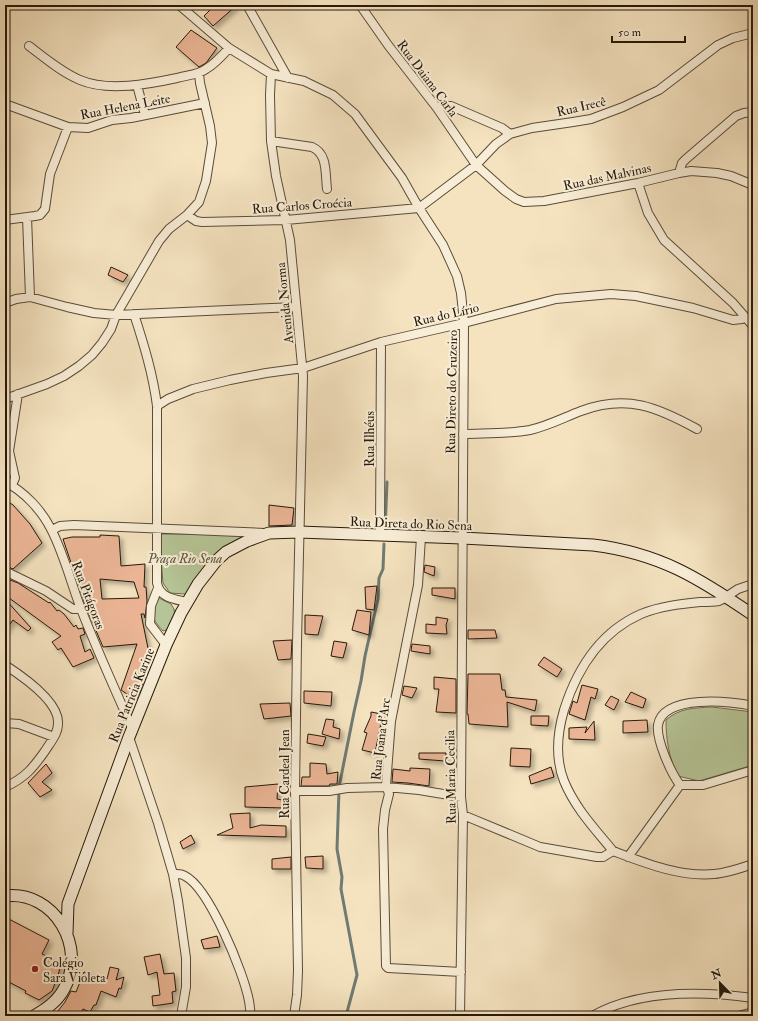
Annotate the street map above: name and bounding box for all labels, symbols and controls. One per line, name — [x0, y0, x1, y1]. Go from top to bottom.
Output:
scale bar — [612, 18, 685, 44]
text: 50 m — [618, 25, 642, 40]
street label: Rua Daiana Carla — [393, 37, 462, 121]
street label: Rua Helena Leite — [79, 90, 172, 124]
street label: Rua Irecê — [555, 93, 608, 120]
street label: Rua das Malvinas — [562, 160, 653, 194]
street label: Rua Carlos Croécia — [252, 194, 353, 217]
street label: Avenida Norma — [273, 261, 297, 345]
street label: Rua do Lírio — [412, 300, 481, 330]
street label: Rua Direto do Cruzeiro — [443, 330, 461, 454]
street label: Rua Ilhéus — [362, 410, 378, 467]
street label: Rua Direta do Rio Sena — [350, 514, 473, 534]
park label: Praça Rio Sena — [147, 551, 222, 567]
street label: Rua Pitágoras — [68, 559, 109, 632]
street label: Rua Patricia Karine — [106, 645, 158, 745]
street label: Rua Joana d'Arc — [368, 697, 394, 781]
street label: Rua Cardeal Jean — [277, 729, 293, 819]
street label: Rua Maria Cecilia — [442, 729, 460, 824]
place label: Colégio Sara Violeta — [43, 955, 106, 986]
north arrow — [700, 963, 740, 1003]
marker: Colégio Sara Violeta — [30, 964, 40, 974]
text: N — [708, 966, 724, 983]

